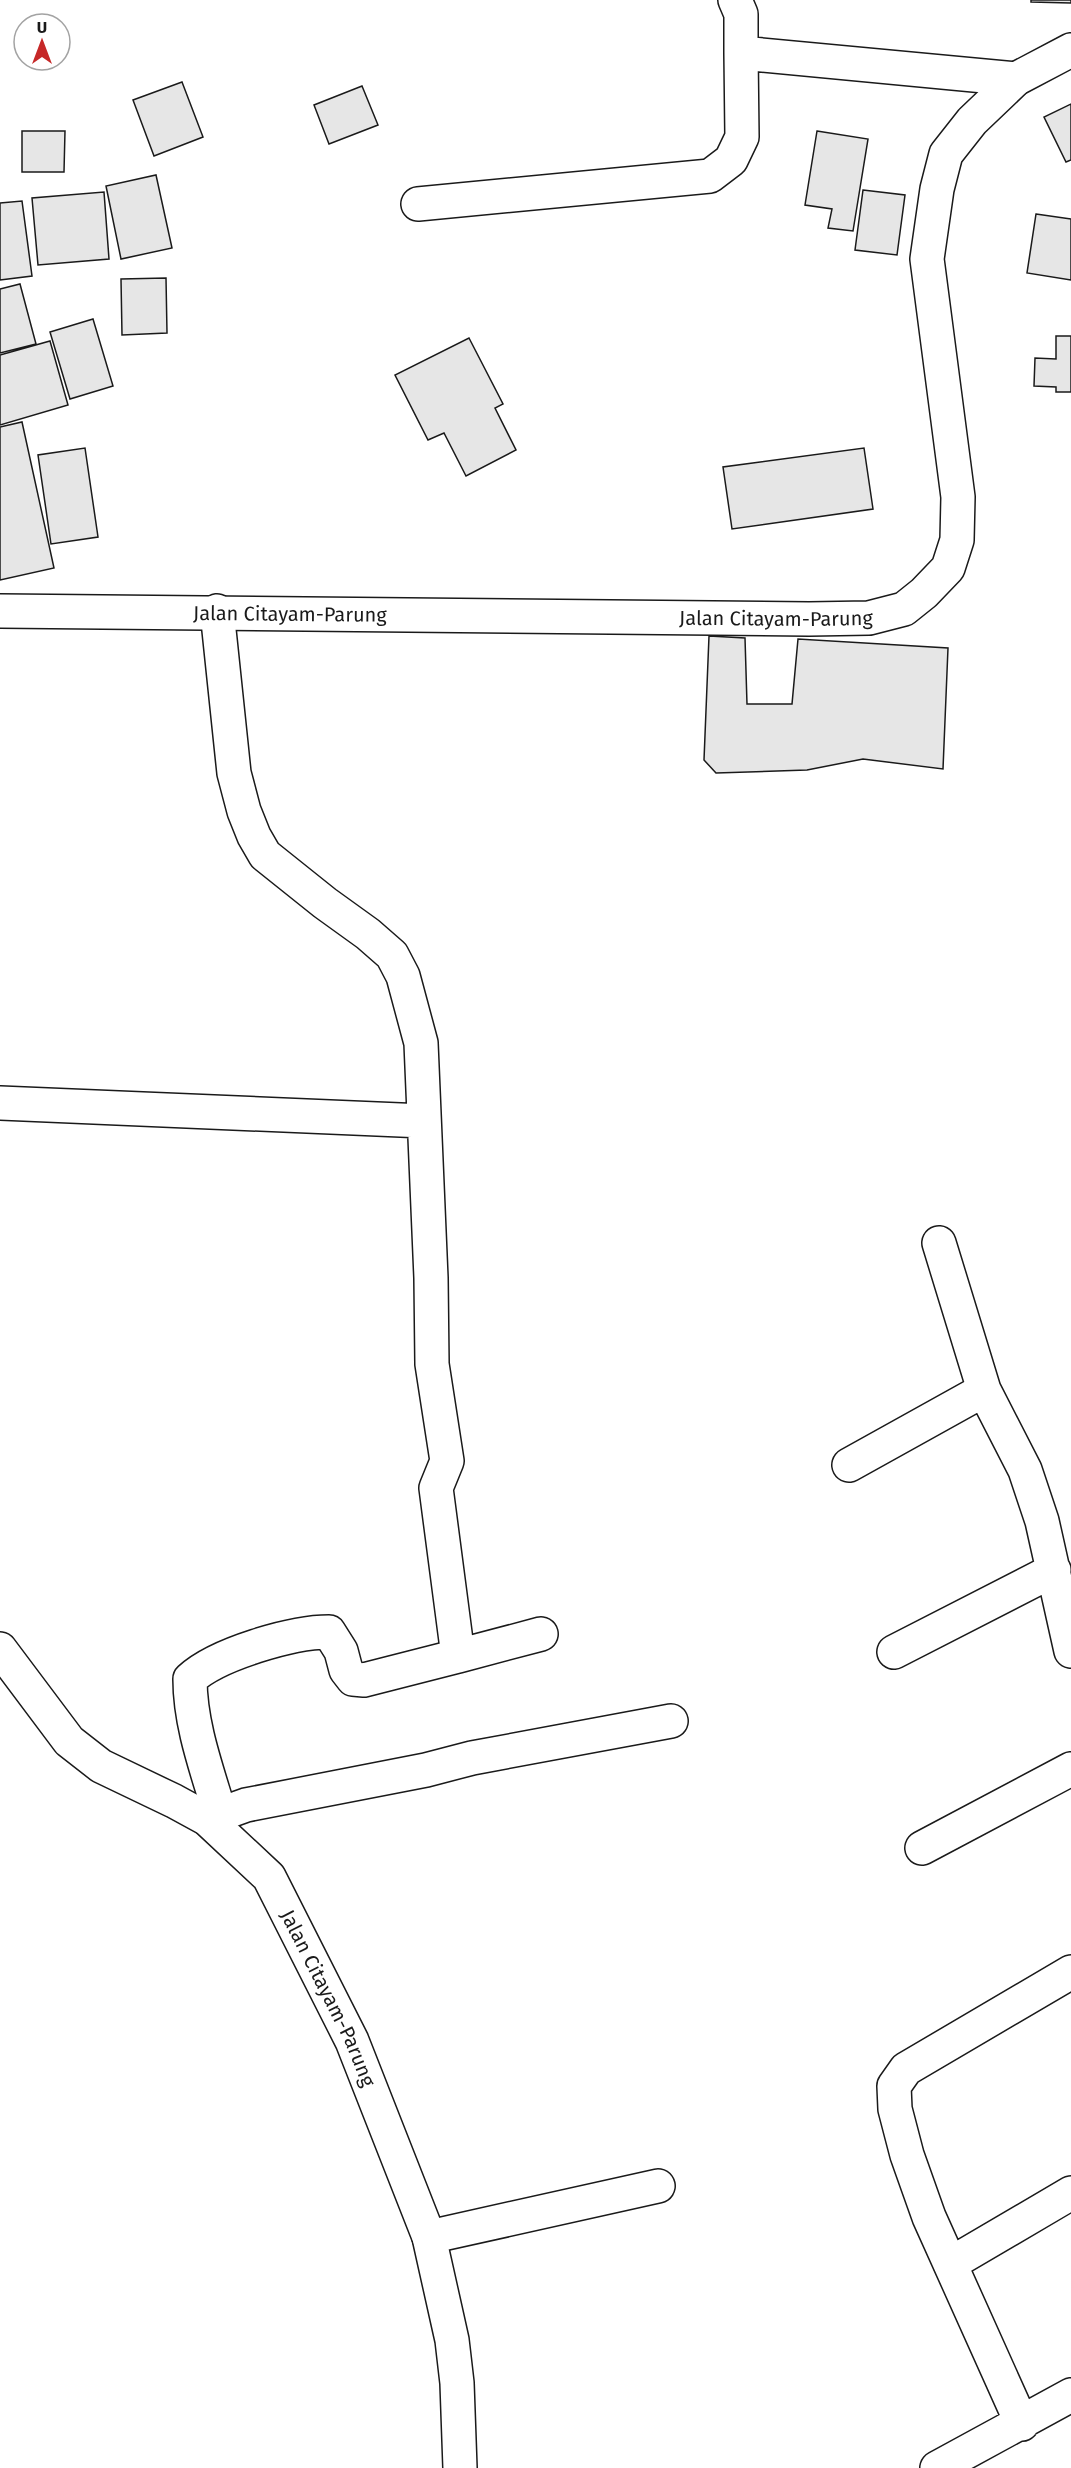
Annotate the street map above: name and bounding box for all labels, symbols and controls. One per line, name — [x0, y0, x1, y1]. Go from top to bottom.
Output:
north arrow — [12, 12, 72, 72]
text: U — [37, 18, 47, 37]
street label: Jalan Citayam-Parung — [193, 601, 387, 627]
street label: Jalan Citayam-Parung — [679, 606, 874, 631]
street label: Jalan Citayam-Parung — [276, 1906, 381, 2091]

